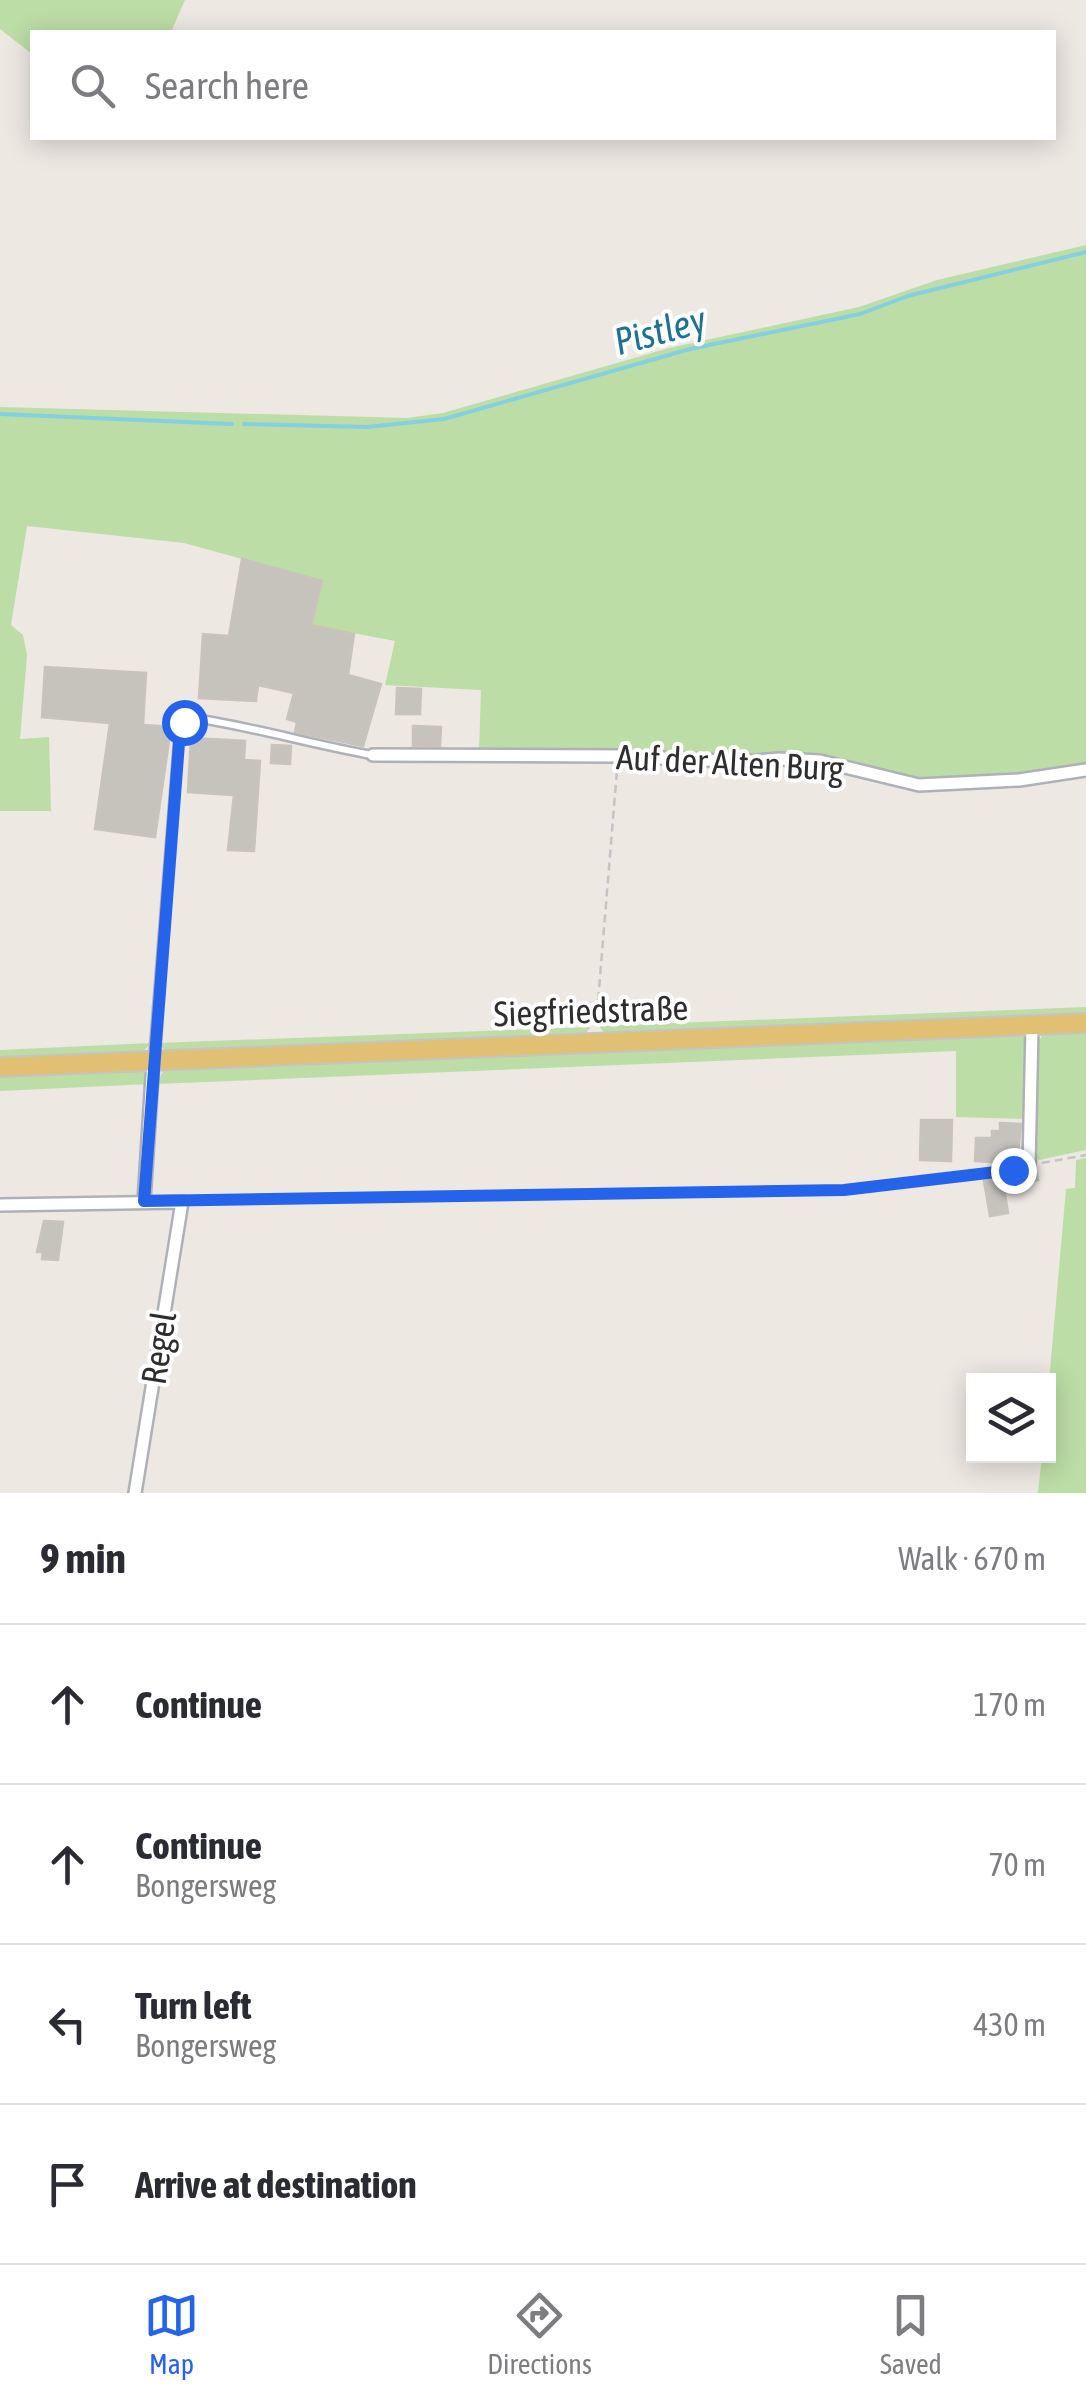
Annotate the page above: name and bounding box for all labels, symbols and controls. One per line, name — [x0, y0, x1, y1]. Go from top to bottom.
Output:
search box — [30, 30, 1056, 140]
icon: search — [65, 58, 120, 113]
text: Search here — [145, 64, 309, 107]
water label: Pistley — [609, 298, 711, 363]
route start — [162, 700, 208, 746]
street label: Auf der Alten Burg — [615, 736, 845, 788]
street label: Siegfriedstraße — [493, 987, 689, 1033]
route end — [991, 1148, 1037, 1194]
street label: Regel — [133, 1309, 183, 1387]
map controls — [966, 1373, 1056, 1463]
button: layers — [966, 1373, 1056, 1463]
text: 9 min — [40, 1534, 126, 1582]
text: Walk · 670 m — [898, 1540, 1046, 1577]
icon: ahead — [40, 1677, 95, 1732]
text: Continue — [135, 1683, 262, 1726]
text: 170 m — [973, 1686, 1046, 1723]
text: Continue — [135, 1824, 262, 1867]
icon: ahead — [40, 1837, 95, 1892]
text: 70 m — [988, 1846, 1046, 1883]
text: Bongersweg — [135, 1867, 276, 1904]
text: Turn left — [135, 1984, 251, 2027]
icon: left — [40, 1997, 95, 2052]
text: 430 m — [973, 2006, 1046, 2043]
text: Bongersweg — [135, 2027, 276, 2064]
icon: arrive — [40, 2157, 95, 2212]
text: Arrive at destination — [135, 2163, 417, 2206]
tab: Map — [144, 2288, 199, 2380]
tab: Directions — [487, 2288, 592, 2380]
tab: Saved — [880, 2288, 942, 2380]

